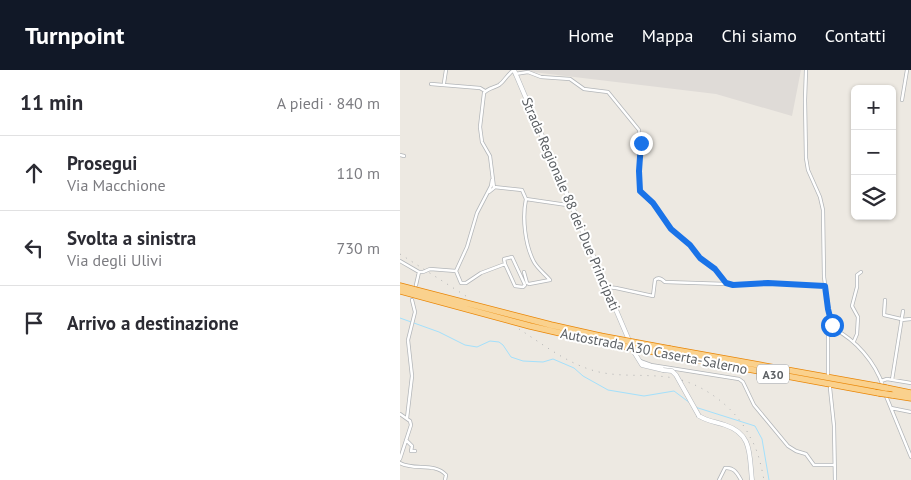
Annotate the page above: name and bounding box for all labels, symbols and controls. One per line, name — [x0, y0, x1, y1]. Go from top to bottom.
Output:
text: Turnpoint — [25, 20, 124, 51]
text: Home — [568, 24, 614, 47]
text: Mappa — [642, 24, 693, 47]
text: Chi siamo — [721, 24, 797, 47]
text: Contatti — [825, 24, 886, 47]
map controls — [851, 85, 896, 220]
button: + — [851, 85, 896, 130]
text: 11 min — [20, 89, 83, 116]
text: A piedi · 840 m — [277, 93, 380, 113]
street label: Strada Regionale 88 dei Due Principati — [518, 94, 624, 314]
button: − — [851, 130, 896, 175]
route end — [630, 132, 653, 155]
text: Prosegui — [67, 151, 137, 175]
icon: ahead — [20, 159, 48, 187]
text: 110 m — [337, 163, 380, 183]
text: Via Macchione — [67, 175, 166, 195]
button: layers — [851, 175, 896, 220]
text: Svolta a sinistra — [67, 226, 196, 250]
icon: left — [20, 234, 48, 262]
text: 730 m — [337, 238, 380, 258]
text: Via degli Ulivi — [67, 250, 162, 270]
icon: arrive — [20, 309, 48, 337]
text: Arrivo a destinazione — [67, 311, 239, 335]
route start — [821, 314, 844, 337]
street label: Autostrada A30 Caserta-Salerno — [559, 324, 749, 378]
road number: A30 — [757, 364, 789, 384]

